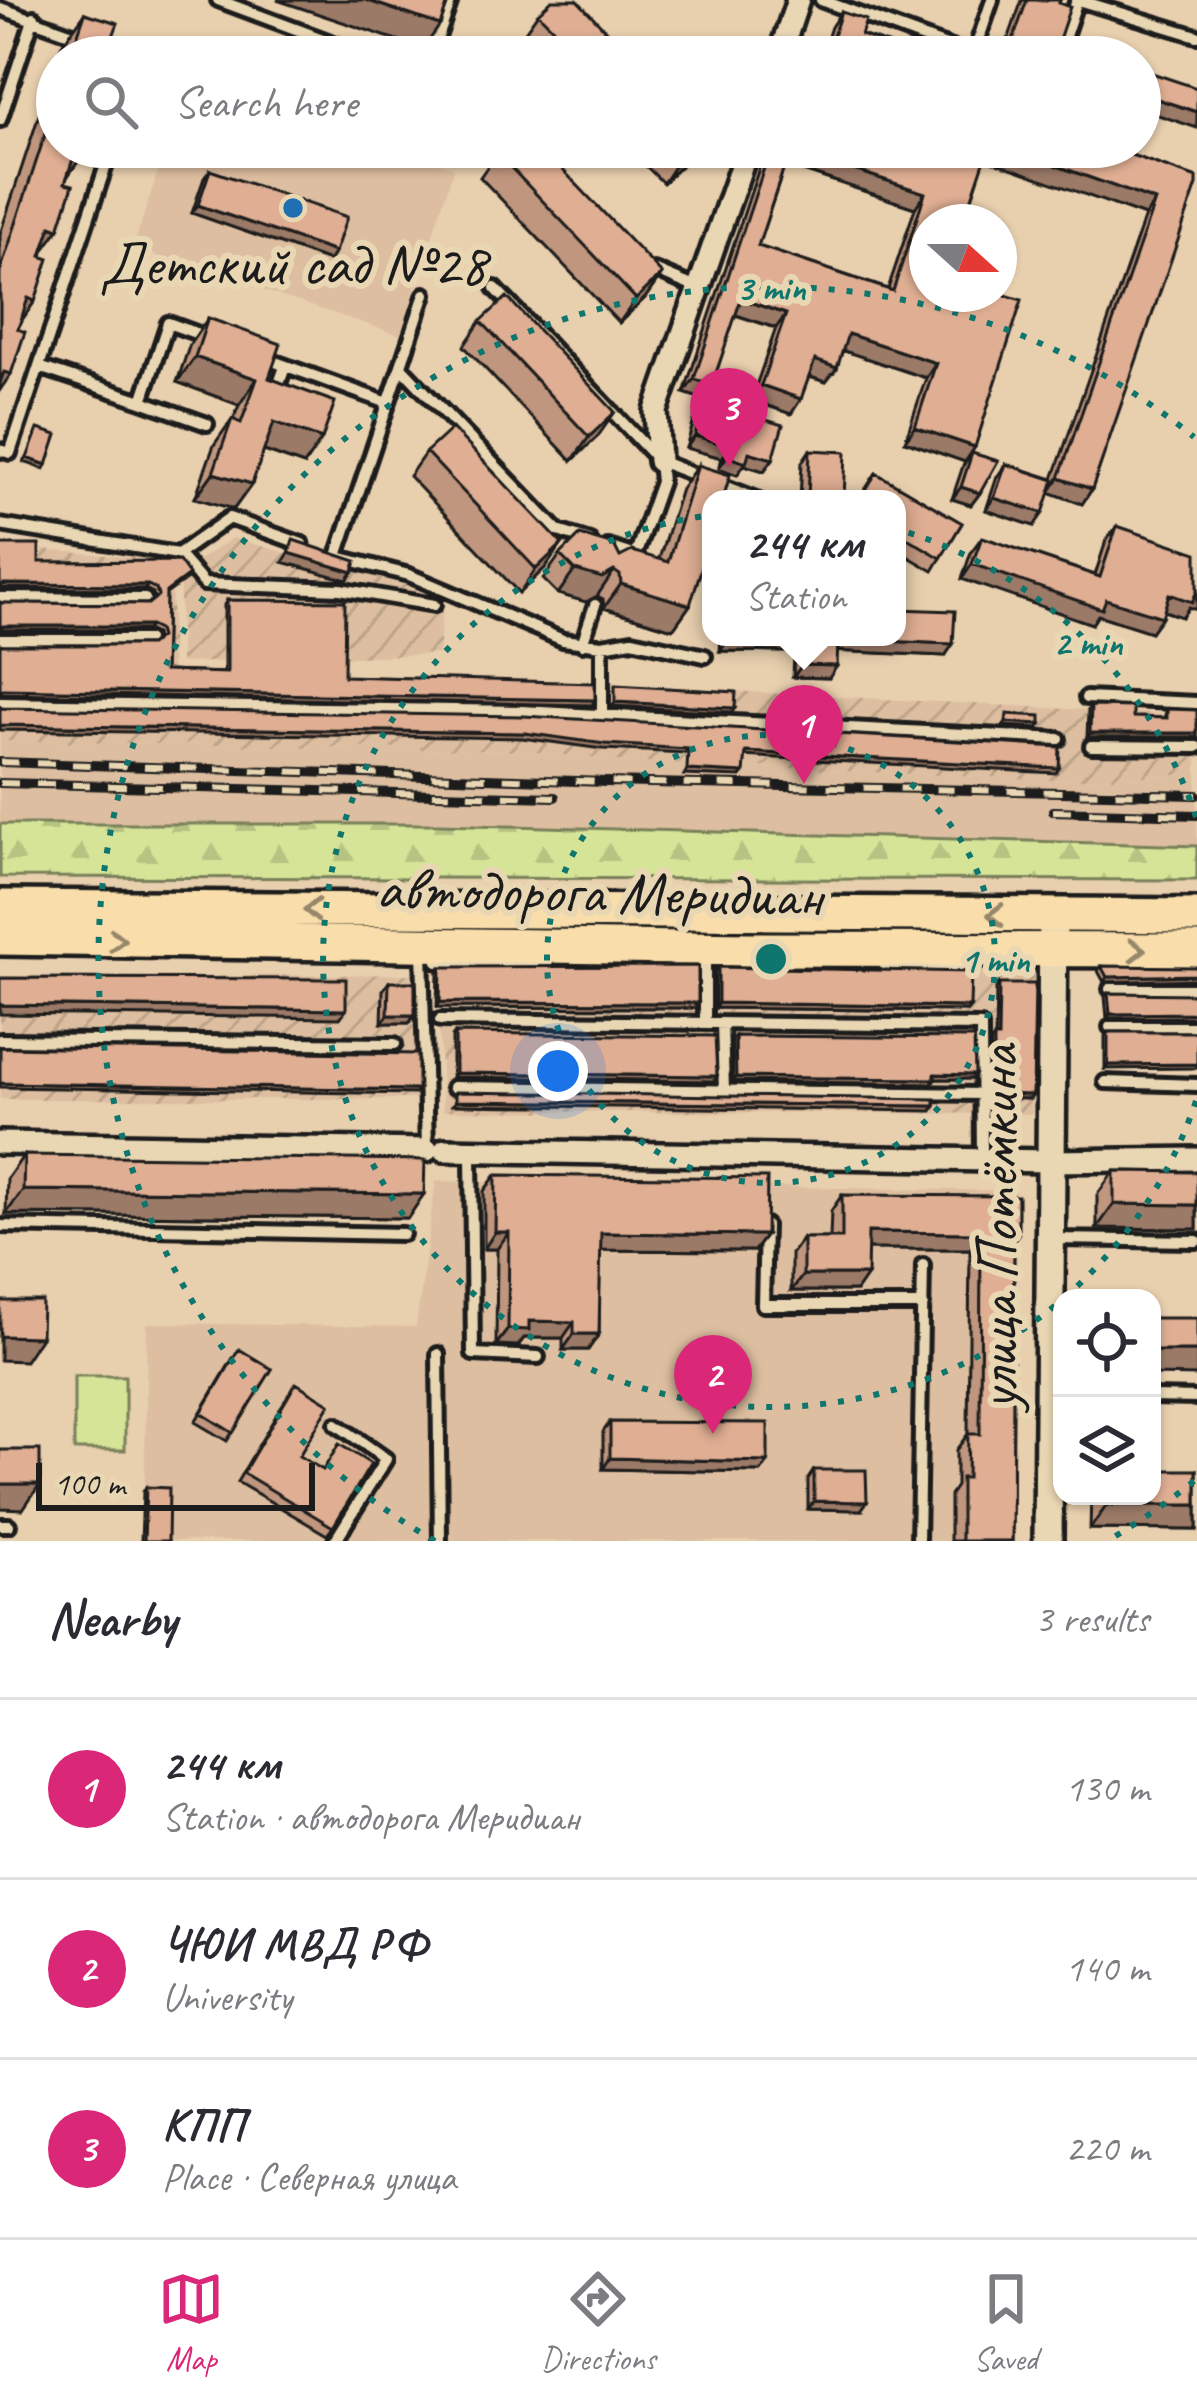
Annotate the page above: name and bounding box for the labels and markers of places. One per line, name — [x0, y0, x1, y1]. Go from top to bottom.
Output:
marker: Детский сад №28 — [280, 195, 306, 221]
place label: Детский сад №28 — [99, 226, 492, 302]
pin: 3 — [690, 368, 768, 467]
pin: 1 — [765, 685, 843, 784]
centre of rings — [750, 938, 792, 980]
pin: 2 — [674, 1335, 752, 1434]

